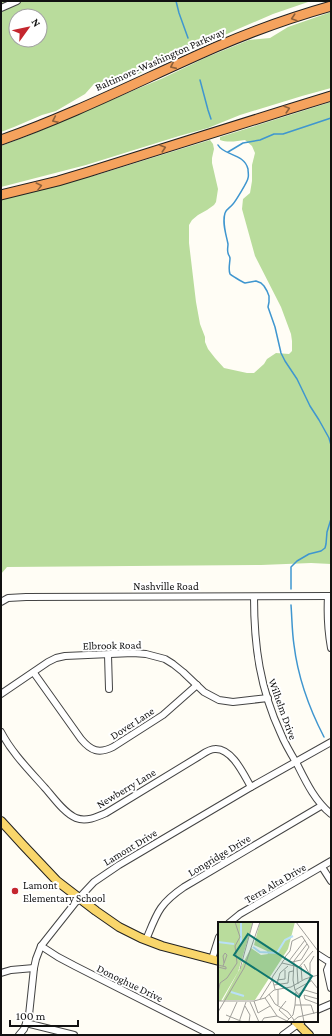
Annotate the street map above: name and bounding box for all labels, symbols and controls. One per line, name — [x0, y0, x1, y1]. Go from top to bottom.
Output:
north arrow — [8, 8, 48, 48]
one-way arrow — [290, 13, 297, 21]
text: N — [29, 16, 44, 29]
street label: Baltimore-Washington Parkway — [93, 25, 228, 94]
one-way arrow — [170, 61, 178, 69]
one-way arrow — [284, 105, 291, 114]
one-way arrow — [51, 115, 58, 123]
one-way arrow — [160, 144, 167, 153]
one-way arrow — [36, 182, 42, 190]
street label: Nashville Road — [133, 580, 199, 592]
street label: Elbrook Road — [83, 638, 142, 652]
street label: Wilhelm Drive — [266, 677, 300, 741]
street label: Dover Lane — [108, 704, 156, 742]
street label: Newberry Lane — [94, 766, 158, 811]
street label: Lamont Drive — [101, 826, 159, 868]
street label: Longridge Drive — [186, 832, 253, 879]
street label: Terra Alta Drive — [242, 860, 308, 905]
place label: Lamont Elementary School — [23, 879, 106, 905]
marker: Lamont Elementary School — [10, 886, 20, 896]
inset map — [218, 922, 318, 1022]
street label: Donoghue Drive — [95, 962, 165, 1005]
scale bar — [10, 1002, 78, 1028]
text: 100 m — [16, 1009, 46, 1023]

